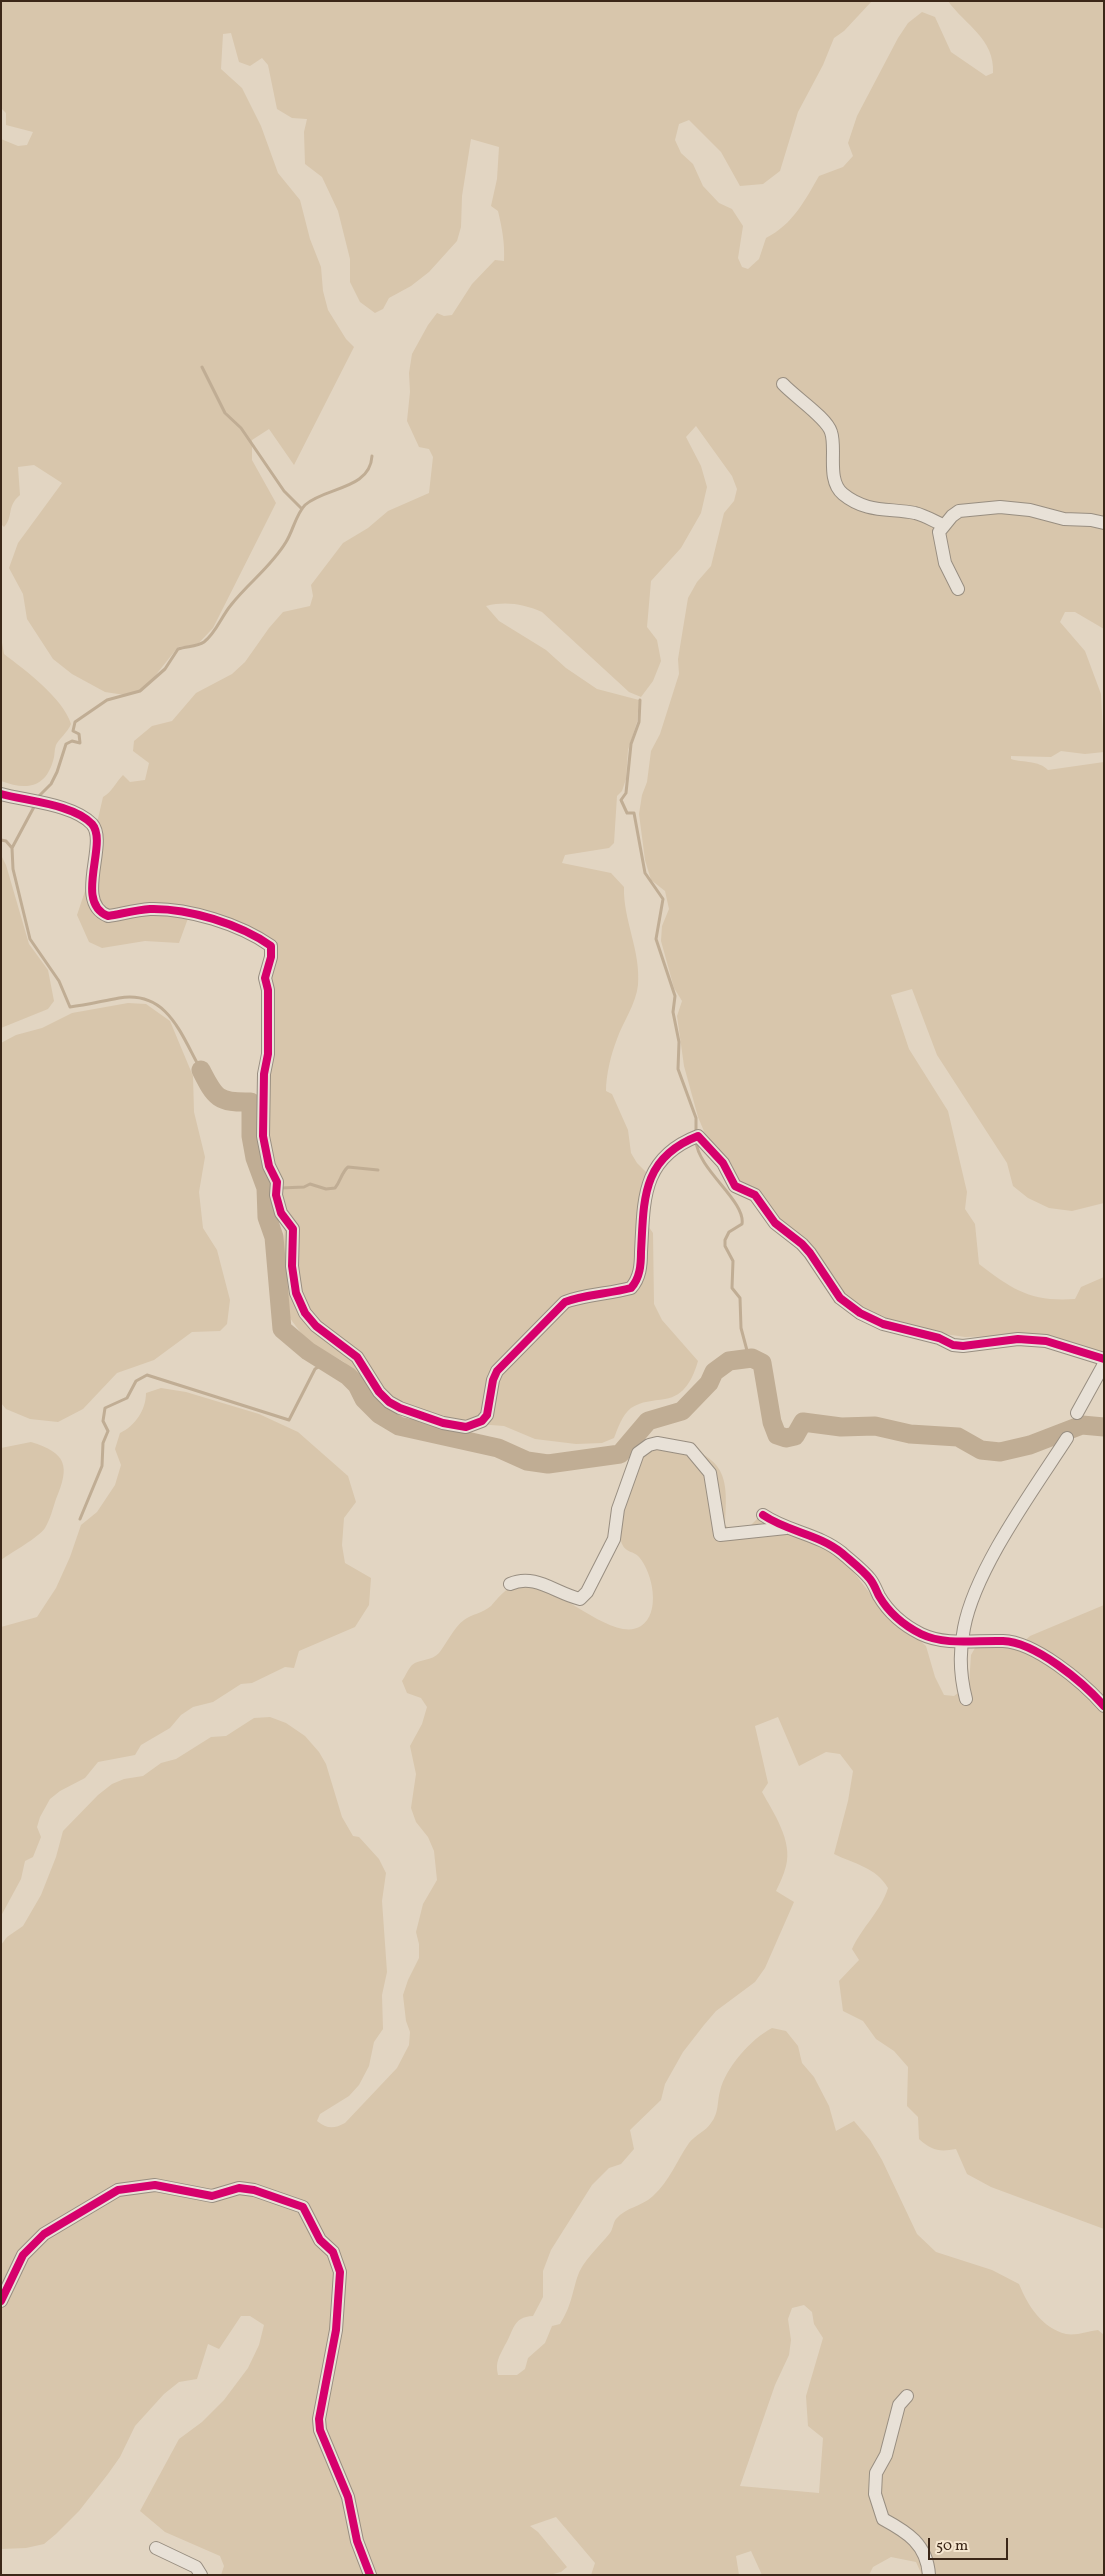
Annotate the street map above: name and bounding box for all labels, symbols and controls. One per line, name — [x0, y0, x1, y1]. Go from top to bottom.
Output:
scale bar — [930, 2528, 1010, 2560]
text: 50 m — [936, 2536, 968, 2557]

